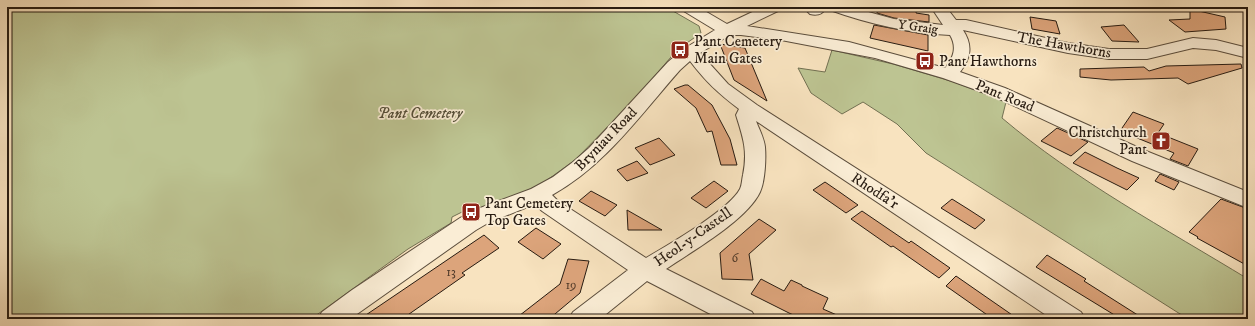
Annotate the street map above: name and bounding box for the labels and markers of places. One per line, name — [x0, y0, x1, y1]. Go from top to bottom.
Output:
place label: Pant Cemetery Main Gates — [694, 32, 783, 68]
bus stop icon: Pant Cemetery Main Gates — [669, 39, 691, 61]
bus stop icon: Pant Hawthorns — [914, 50, 936, 72]
place label: Pant Hawthorns — [939, 52, 1037, 71]
place label: Christchurch Pant — [1069, 123, 1147, 159]
church icon: Christchurch Pant — [1150, 130, 1172, 152]
place label: Pant Cemetery Top Gates — [485, 194, 574, 230]
bus stop icon: Pant Cemetery Top Gates — [460, 201, 482, 223]

